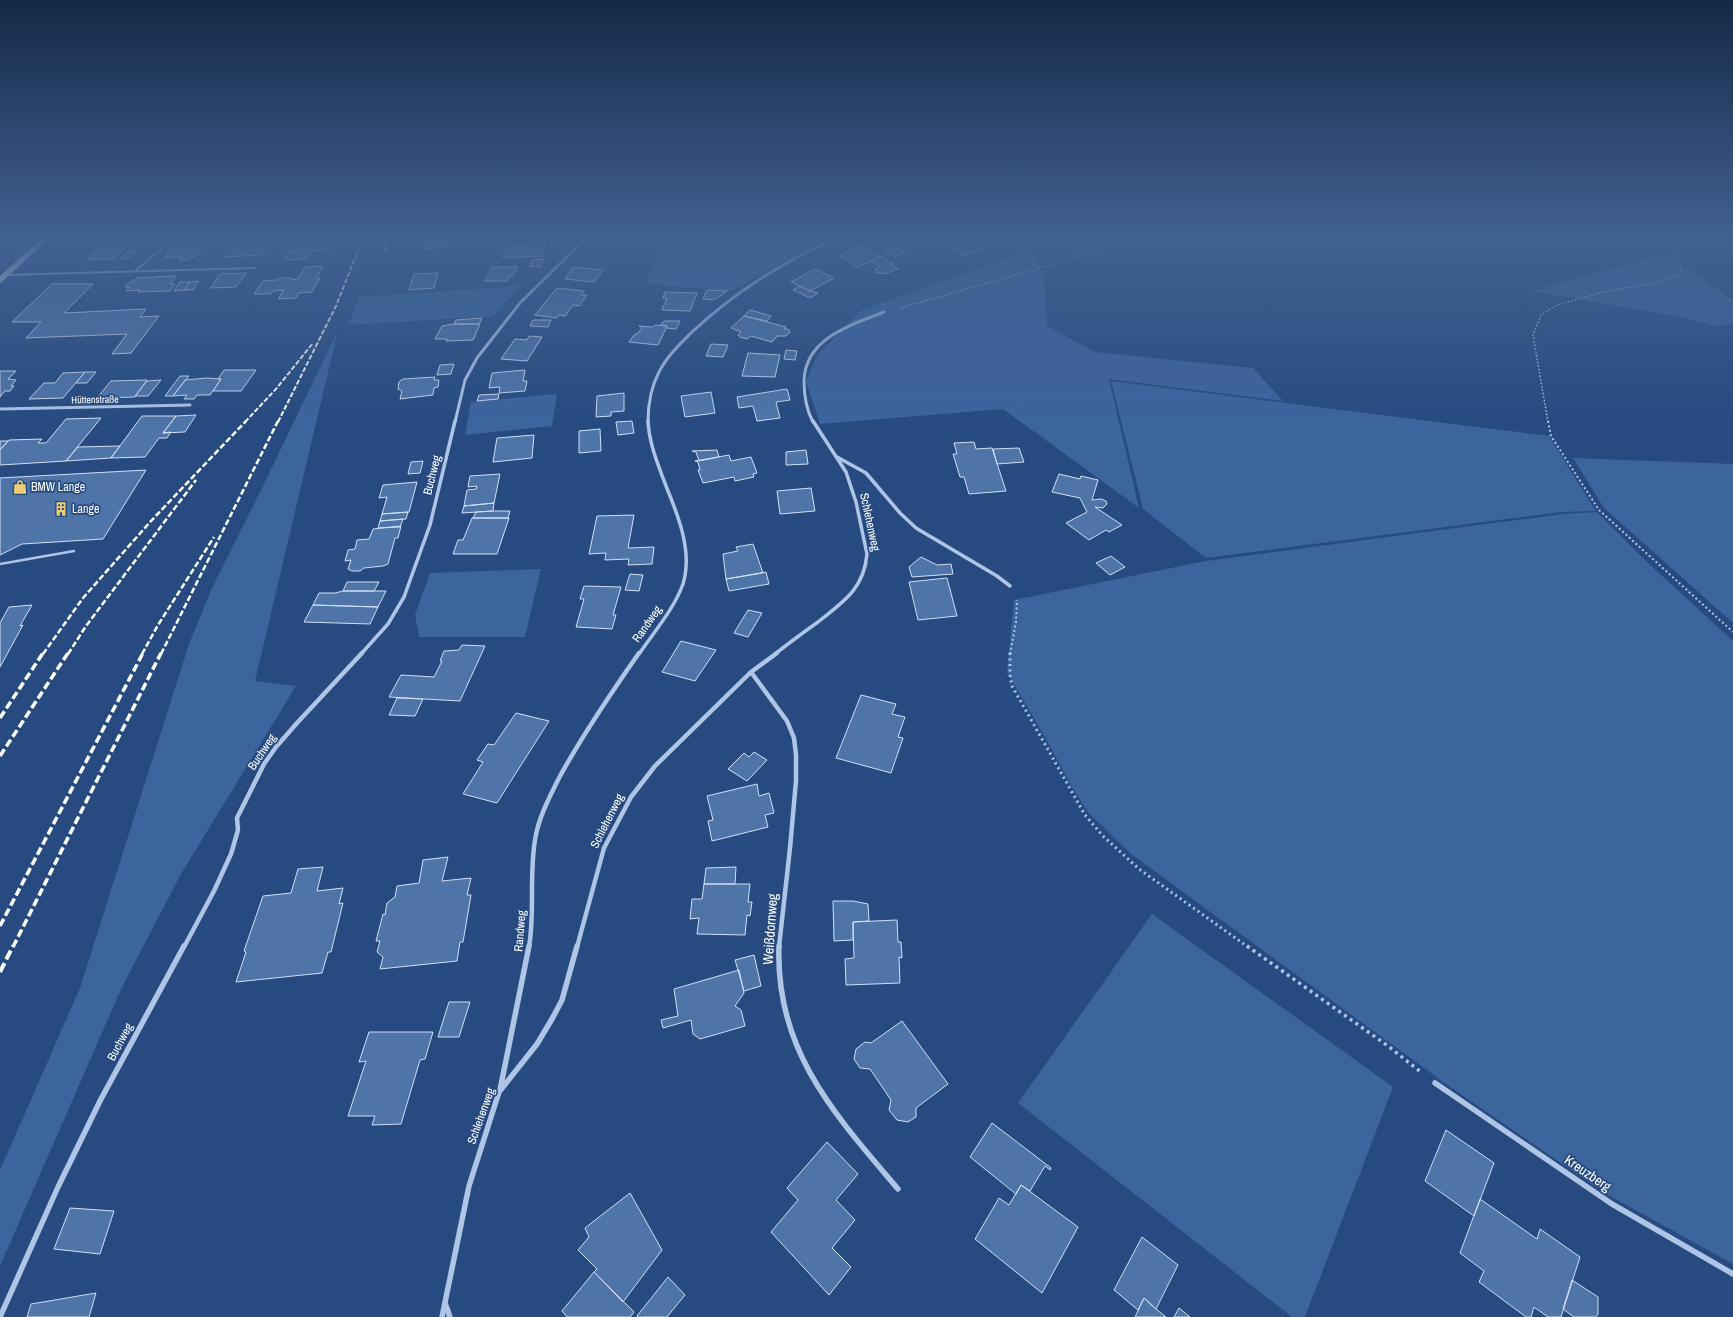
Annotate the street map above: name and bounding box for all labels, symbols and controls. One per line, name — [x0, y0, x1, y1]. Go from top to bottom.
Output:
street label: Hüttenstraße — [71, 393, 119, 406]
street label: Buchweg — [419, 453, 445, 497]
shop icon: BMW Lange — [12, 479, 28, 495]
place label: BMW Lange — [31, 479, 85, 495]
street label: Schlehenweg — [856, 491, 884, 553]
building icon: Lange — [53, 501, 69, 517]
place label: Lange — [72, 501, 99, 517]
street label: Randweg — [629, 602, 666, 646]
street label: Buchweg — [244, 730, 280, 773]
street label: Schlehenweg — [586, 791, 628, 851]
street label: Weißdornweg — [759, 892, 782, 965]
street label: Randweg — [510, 909, 530, 952]
street label: Buchweg — [103, 1020, 137, 1064]
street label: Schlehenweg — [463, 1085, 499, 1146]
street label: Kreuzberg — [1561, 1151, 1615, 1196]

